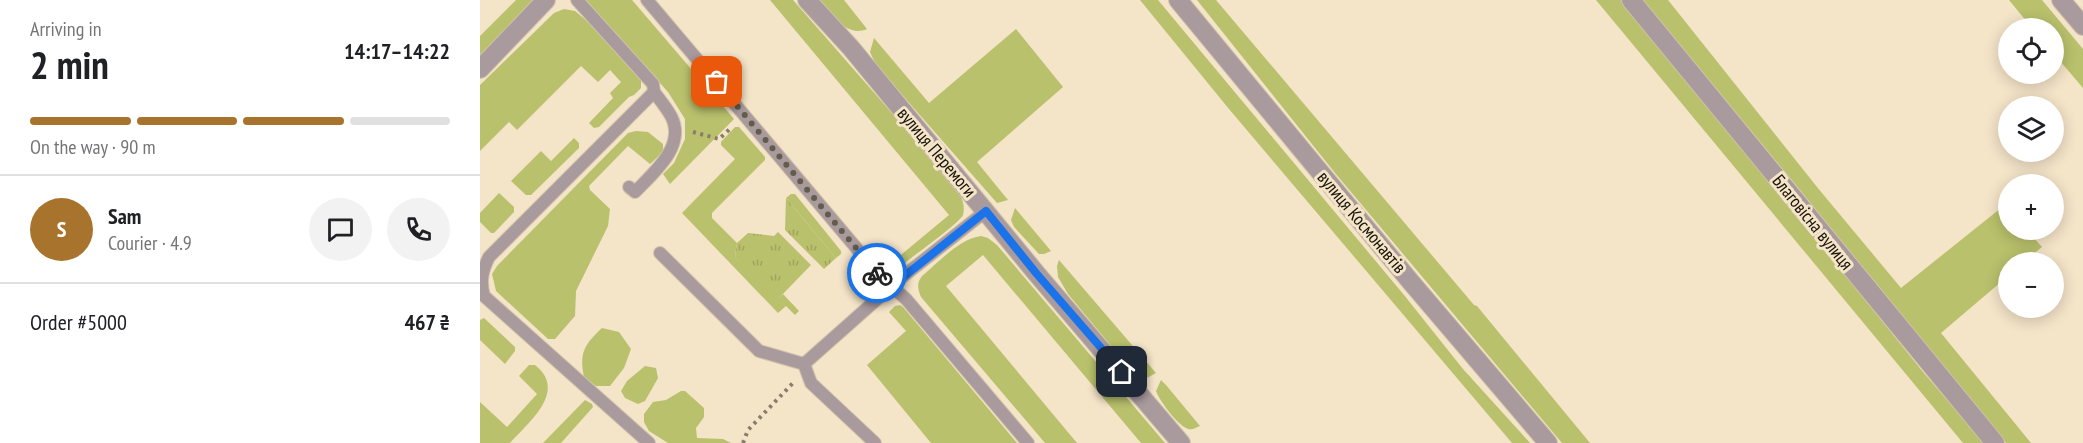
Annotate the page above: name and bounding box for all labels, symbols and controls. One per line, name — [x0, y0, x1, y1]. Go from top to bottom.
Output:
text: Arriving in — [30, 16, 102, 42]
map controls — [1998, 18, 2064, 318]
button: locate — [1998, 18, 2064, 84]
text: 14:17–14:22 — [344, 37, 450, 65]
text: 2 min — [30, 39, 109, 90]
pin — [691, 56, 742, 107]
icon: bag — [700, 65, 733, 98]
button: layers — [1998, 96, 2064, 162]
street label: вулиця Перемоги — [893, 102, 981, 202]
text: On the way · 90 m — [30, 134, 156, 160]
street label: вулиця Космонавтів — [1313, 166, 1411, 278]
street label: Благовісна вулиця — [1768, 170, 1858, 274]
button: + — [1998, 174, 2064, 240]
button: chat — [309, 198, 372, 261]
button: phone — [387, 198, 450, 261]
text: Sam — [108, 202, 141, 230]
text: S — [57, 215, 66, 243]
text: Courier · 4.9 — [108, 230, 192, 256]
courier — [847, 243, 907, 303]
button: − — [1998, 252, 2064, 318]
icon: bike — [861, 257, 894, 290]
text: Order #5000 — [30, 308, 127, 336]
text: 467 ₴ — [404, 308, 450, 336]
pin — [1096, 346, 1147, 397]
icon: home — [1105, 355, 1138, 388]

